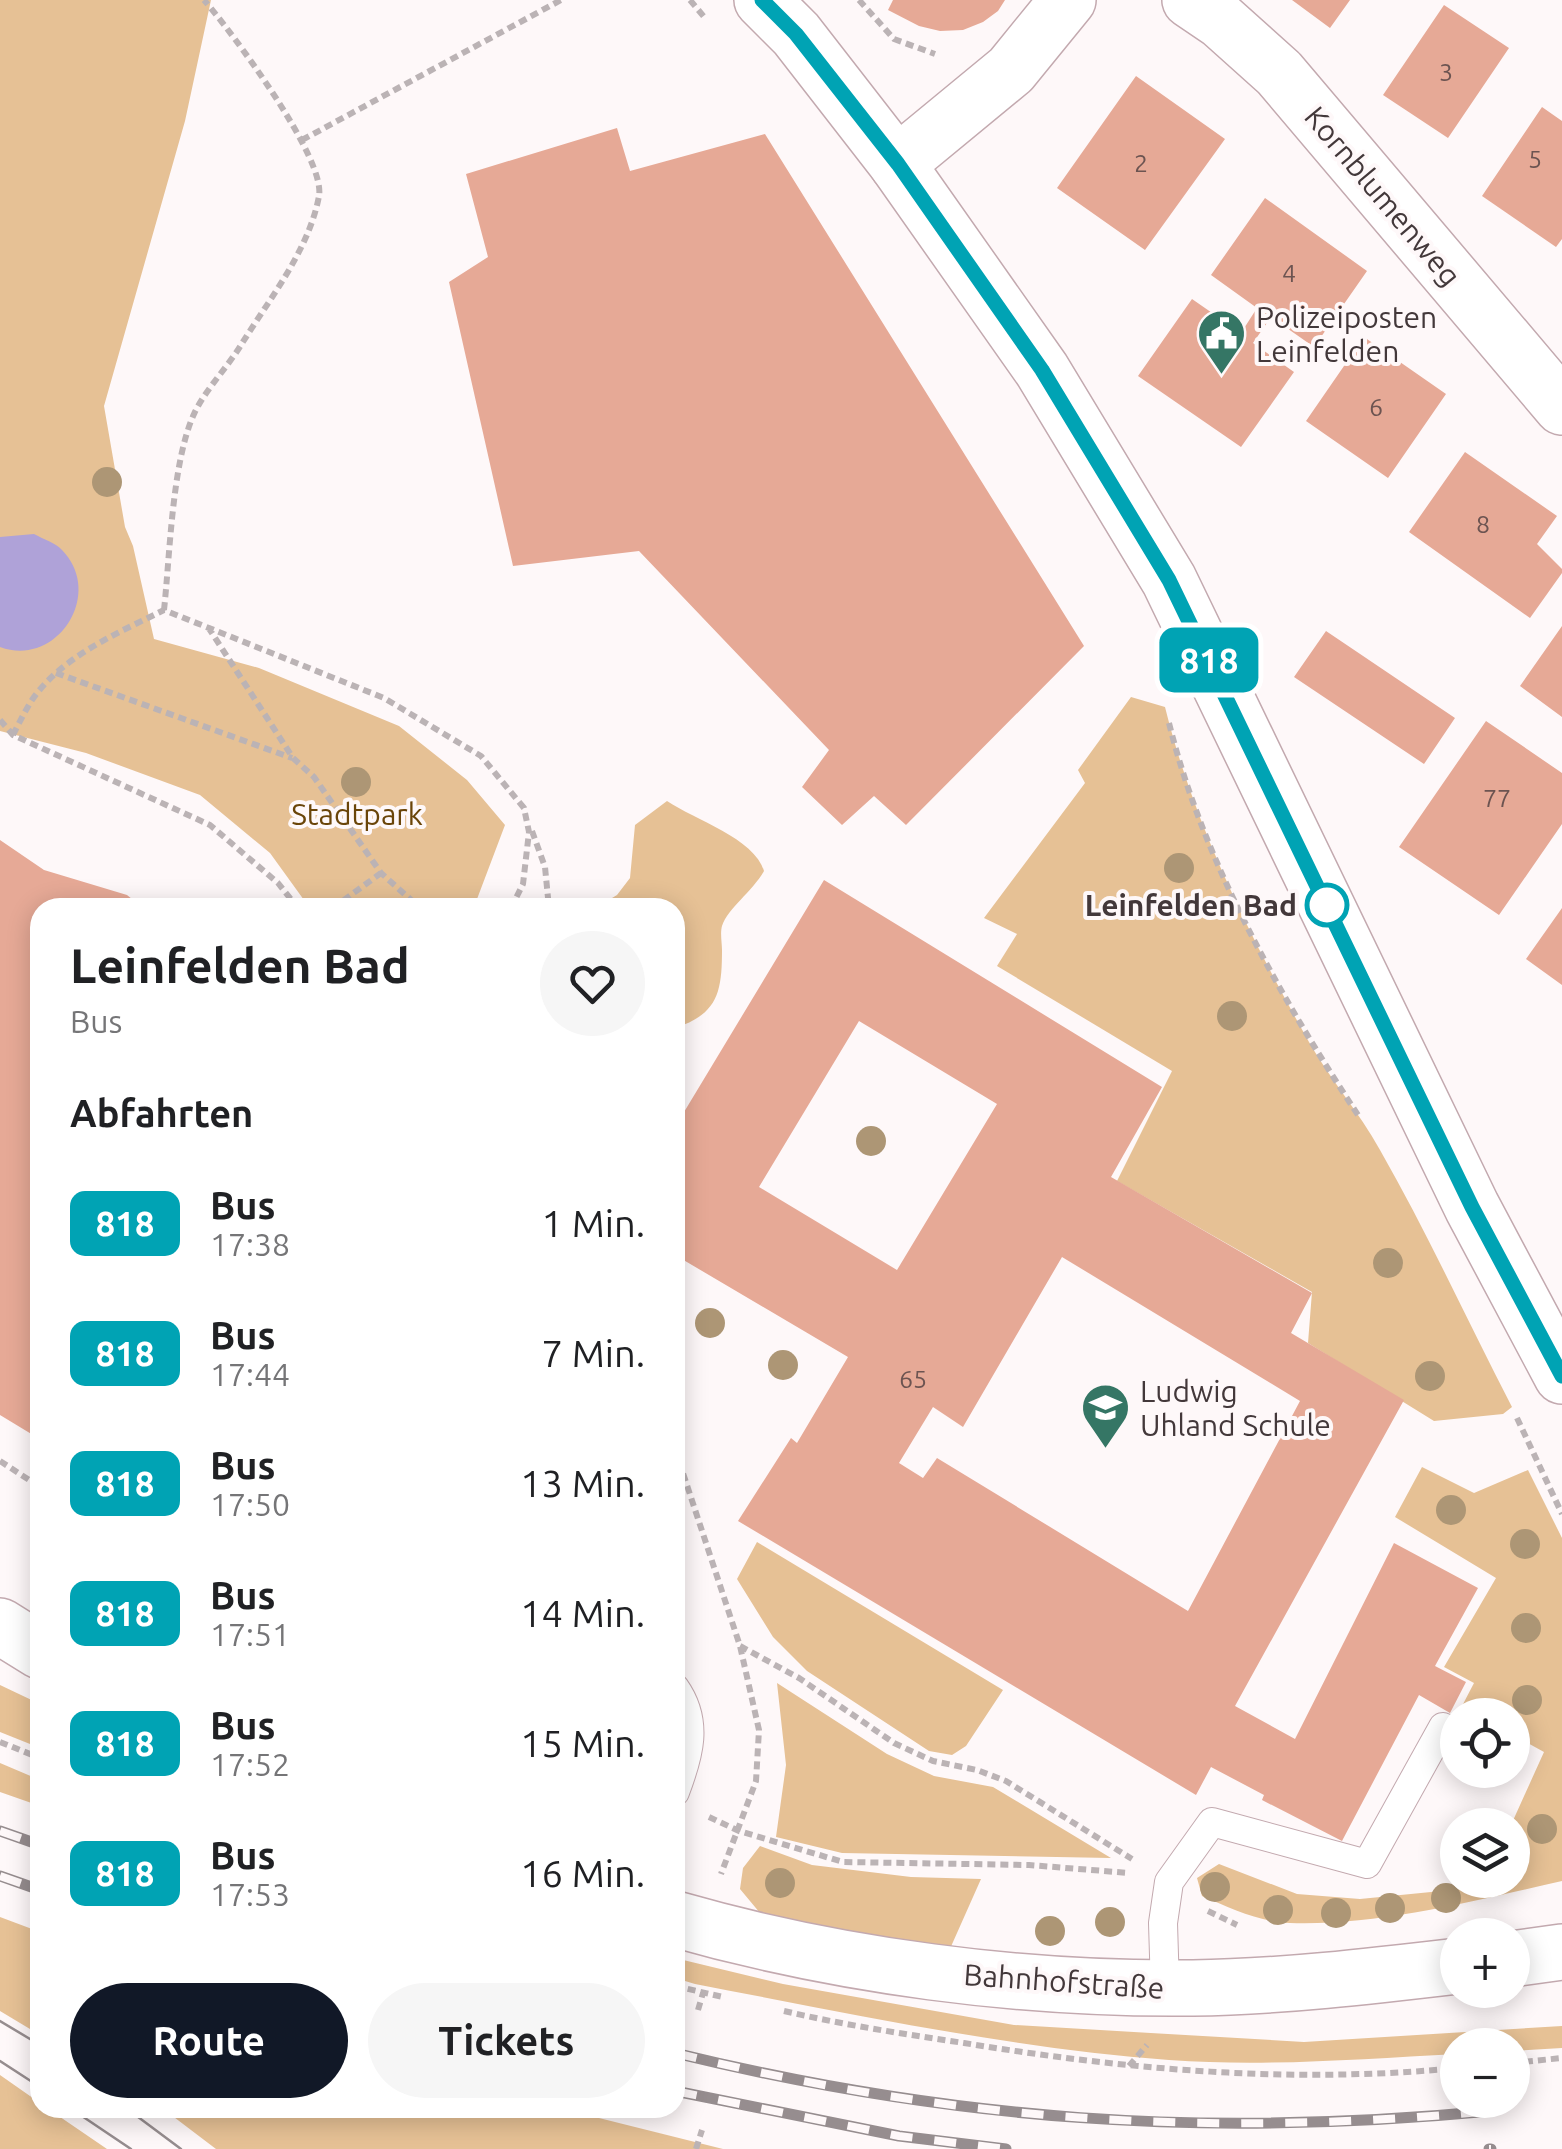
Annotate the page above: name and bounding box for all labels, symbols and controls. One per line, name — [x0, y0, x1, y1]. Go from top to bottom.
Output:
house number: 3 — [1439, 58, 1453, 86]
street label: Kornblumenweg — [1298, 100, 1468, 292]
house number: 5 — [1528, 145, 1542, 173]
house number: 2 — [1134, 149, 1148, 177]
house number: 4 — [1282, 259, 1296, 287]
place label: Polizeiposten Leinfelden — [1256, 300, 1437, 368]
public building icon: Polizeiposten Leinfelden — [1195, 308, 1247, 376]
house number: 6 — [1369, 393, 1383, 421]
house number: 8 — [1476, 510, 1490, 538]
line badge: 818 — [1152, 628, 1266, 692]
text: 818 — [1179, 640, 1239, 680]
house number: 77 — [1483, 784, 1511, 812]
park label: Stadtpark — [291, 797, 423, 831]
marker: Leinfelden Bad — [1306, 884, 1348, 926]
place label: Leinfelden Bad — [1085, 888, 1297, 922]
button: heart — [540, 931, 645, 1036]
text: Leinfelden Bad — [70, 938, 410, 992]
text: Bus — [70, 1003, 122, 1039]
text: Abfahrten — [70, 1092, 253, 1134]
text: Bus — [210, 1184, 275, 1226]
text: 1 Min. — [542, 1202, 645, 1244]
text: 818 — [95, 1203, 155, 1243]
text: 17:38 — [210, 1226, 290, 1262]
text: Bus — [210, 1314, 275, 1356]
text: 7 Min. — [542, 1332, 645, 1374]
text: 818 — [95, 1333, 155, 1373]
text: 17:44 — [210, 1356, 290, 1392]
house number: 65 — [899, 1365, 927, 1393]
place label: Ludwig Uhland Schule — [1140, 1374, 1331, 1442]
school or university icon: Ludwig Uhland Schule — [1079, 1382, 1131, 1450]
text: Bus — [210, 1444, 275, 1486]
text: 13 Min. — [520, 1462, 645, 1504]
text: 818 — [95, 1463, 155, 1503]
text: 17:50 — [210, 1486, 290, 1522]
text: Bus — [210, 1574, 275, 1616]
text: 14 Min. — [520, 1592, 645, 1634]
text: 818 — [95, 1593, 155, 1633]
text: 17:51 — [210, 1616, 290, 1652]
map controls — [1440, 1698, 1530, 2118]
button: locate — [1440, 1698, 1530, 1788]
text: Bus — [210, 1704, 275, 1746]
text: 15 Min. — [520, 1722, 645, 1764]
text: 818 — [95, 1723, 155, 1763]
text: 17:52 — [210, 1746, 290, 1782]
button: layers — [1440, 1808, 1530, 1898]
text: Bus — [210, 1834, 275, 1876]
text: 16 Min. — [520, 1852, 645, 1894]
text: 818 — [95, 1853, 155, 1893]
text: 17:53 — [210, 1876, 290, 1912]
button: + — [1440, 1918, 1530, 2008]
street label: Bahnhofstraße — [963, 1957, 1165, 2005]
button: Route — [70, 1983, 348, 2098]
button: Tickets — [368, 1983, 645, 2098]
button: − — [1440, 2028, 1530, 2118]

